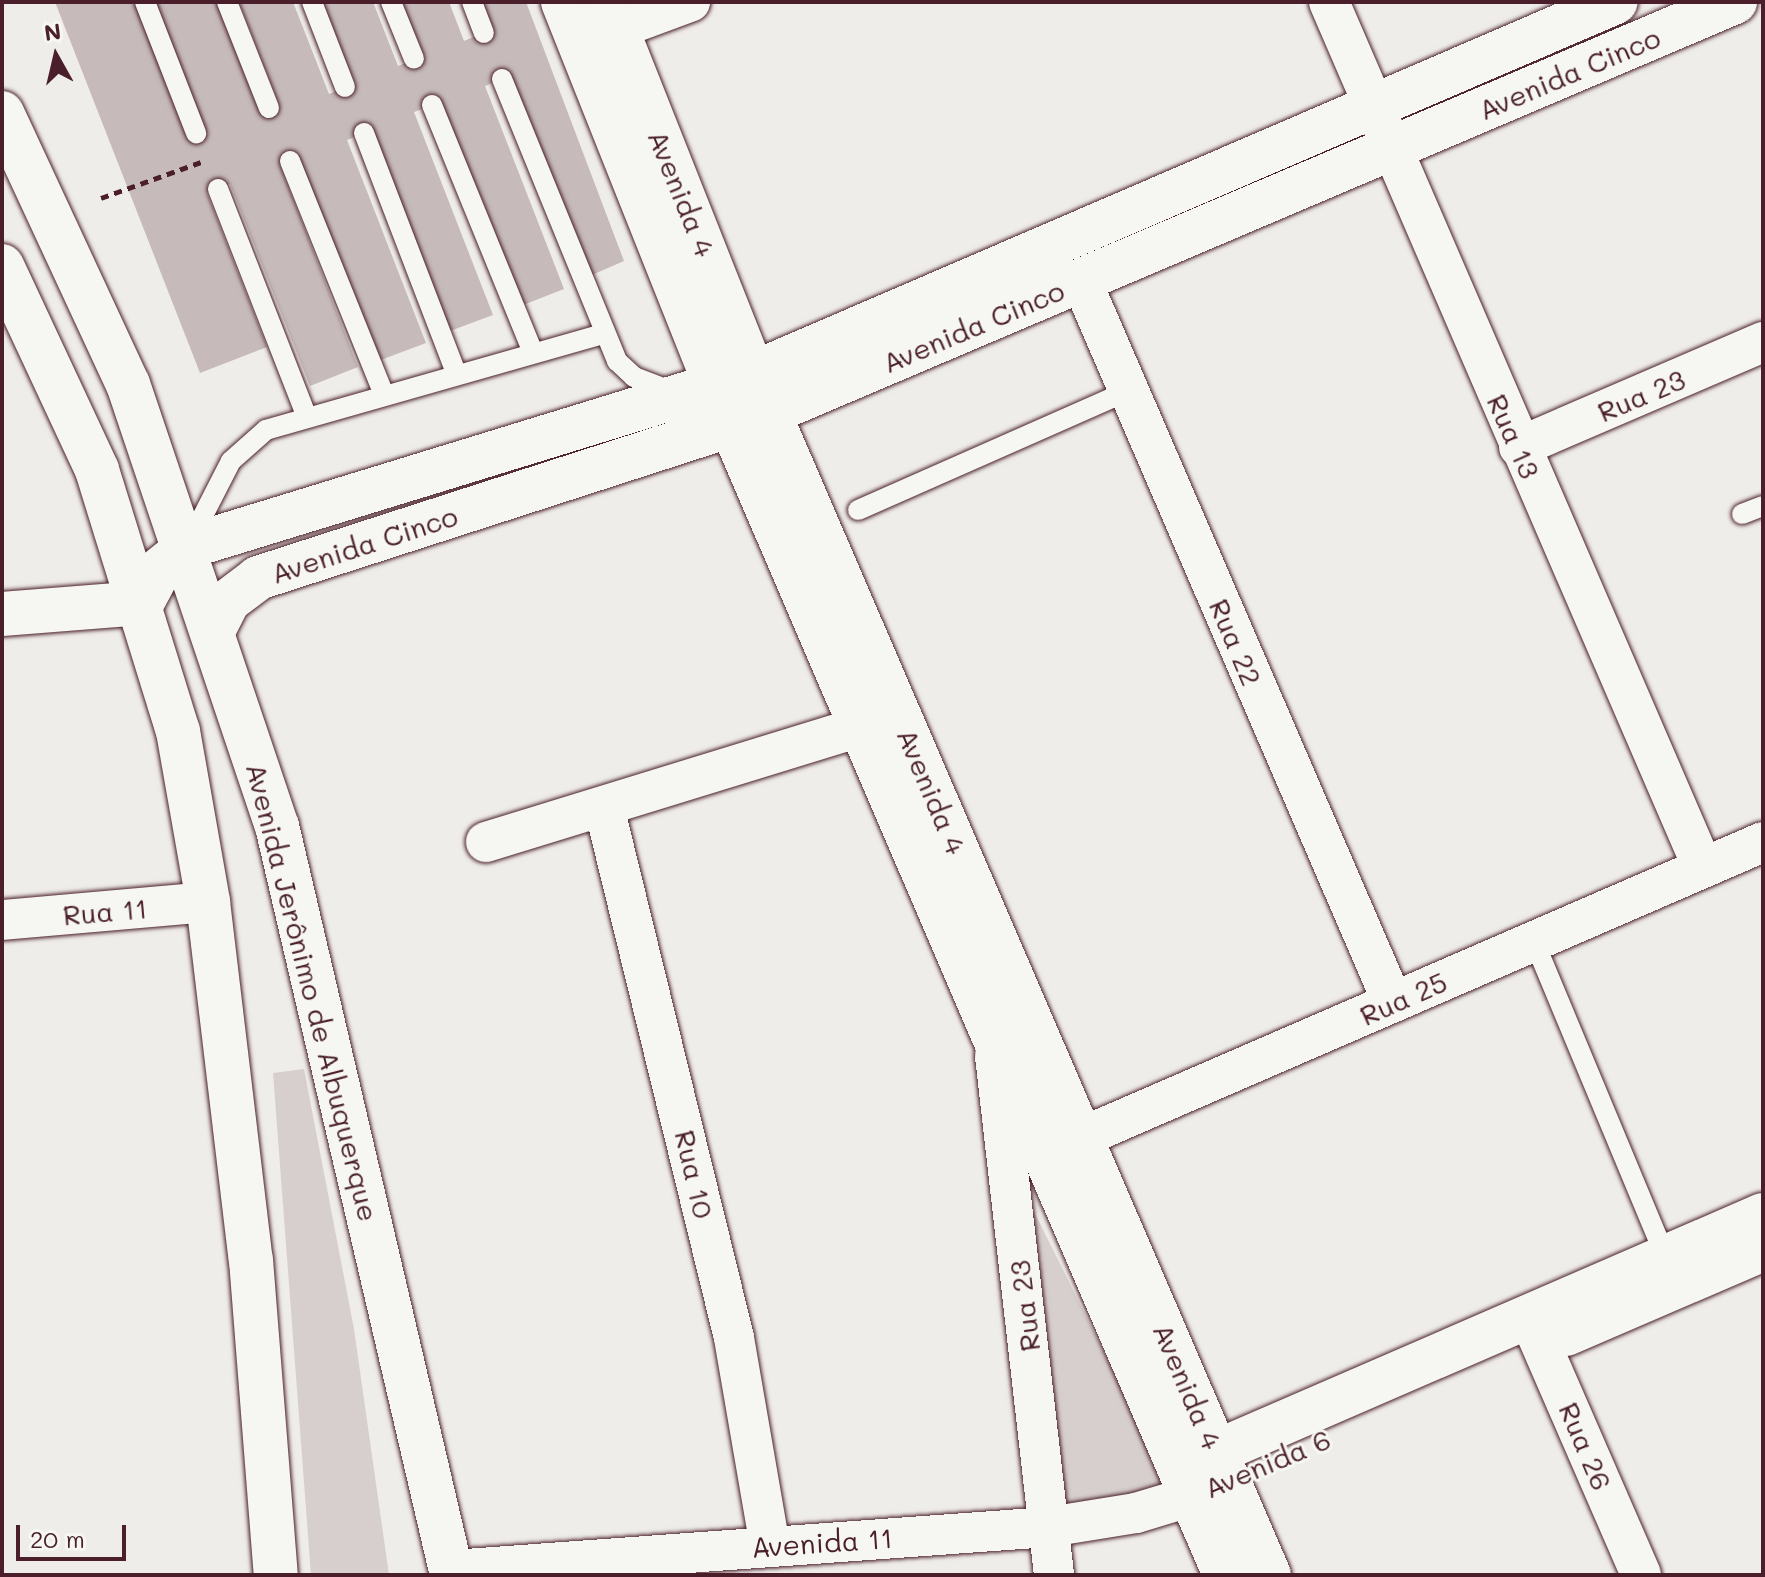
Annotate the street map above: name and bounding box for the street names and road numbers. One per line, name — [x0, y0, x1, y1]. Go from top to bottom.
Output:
street label: Avenida Cinco — [1473, 20, 1665, 126]
street label: Avenida 4 — [641, 125, 723, 261]
street label: Avenida Cinco — [877, 273, 1069, 379]
street label: Rua 23 — [1592, 362, 1690, 428]
street label: Rua 13 — [1481, 389, 1547, 483]
street label: Avenida Cinco — [267, 498, 461, 590]
street label: Rua 22 — [1203, 594, 1269, 690]
street label: Avenida 4 — [890, 723, 974, 859]
street label: Avenida Jerônimo de Albuquerque — [240, 759, 386, 1225]
street label: Rua 11 — [61, 891, 149, 931]
street label: Rua 25 — [1354, 964, 1452, 1032]
street label: Rua 10 — [669, 1127, 721, 1221]
street label: Rua 23 — [1002, 1258, 1046, 1354]
street label: Avenida 4 — [1146, 1318, 1230, 1454]
street label: Rua 26 — [1553, 1397, 1619, 1495]
street label: Avenida 6 — [1199, 1421, 1335, 1505]
street label: Avenida 11 — [750, 1520, 894, 1564]

